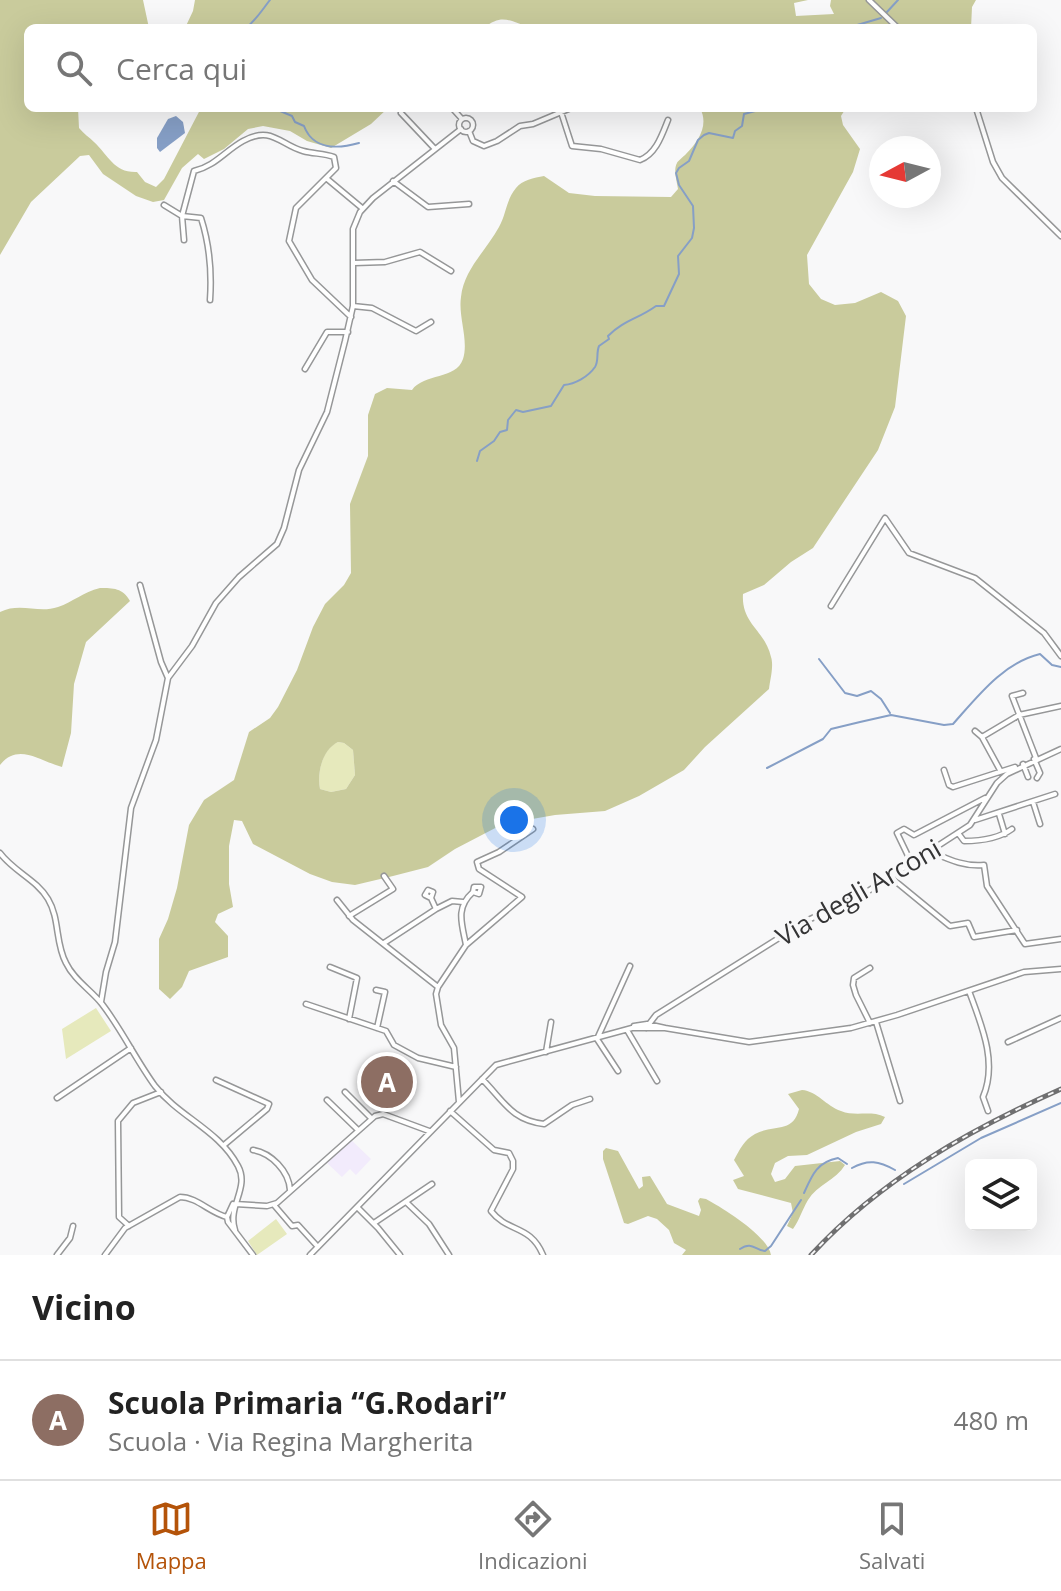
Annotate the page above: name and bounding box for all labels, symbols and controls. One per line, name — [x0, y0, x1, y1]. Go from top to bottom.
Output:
search box — [24, 24, 1037, 112]
icon: search — [52, 46, 96, 90]
text: Cerca qui — [116, 48, 247, 89]
north arrow — [869, 136, 941, 208]
your location — [494, 800, 534, 840]
street label: Via degli Arconi — [769, 830, 947, 954]
pin: A — [361, 1052, 413, 1112]
map controls — [965, 1159, 1037, 1231]
button: layers — [965, 1159, 1037, 1231]
text: Vicino — [32, 1284, 136, 1330]
text: Scuola Primaria “G.Rodari” — [108, 1382, 506, 1423]
text: A — [49, 1402, 67, 1438]
text: 480 m — [954, 1402, 1029, 1438]
text: Scuola · Via Regina Margherita — [108, 1423, 473, 1459]
tab: Mappa — [136, 1497, 207, 1575]
tab: Indicazioni — [478, 1497, 588, 1575]
tab: Salvati — [859, 1497, 925, 1575]

